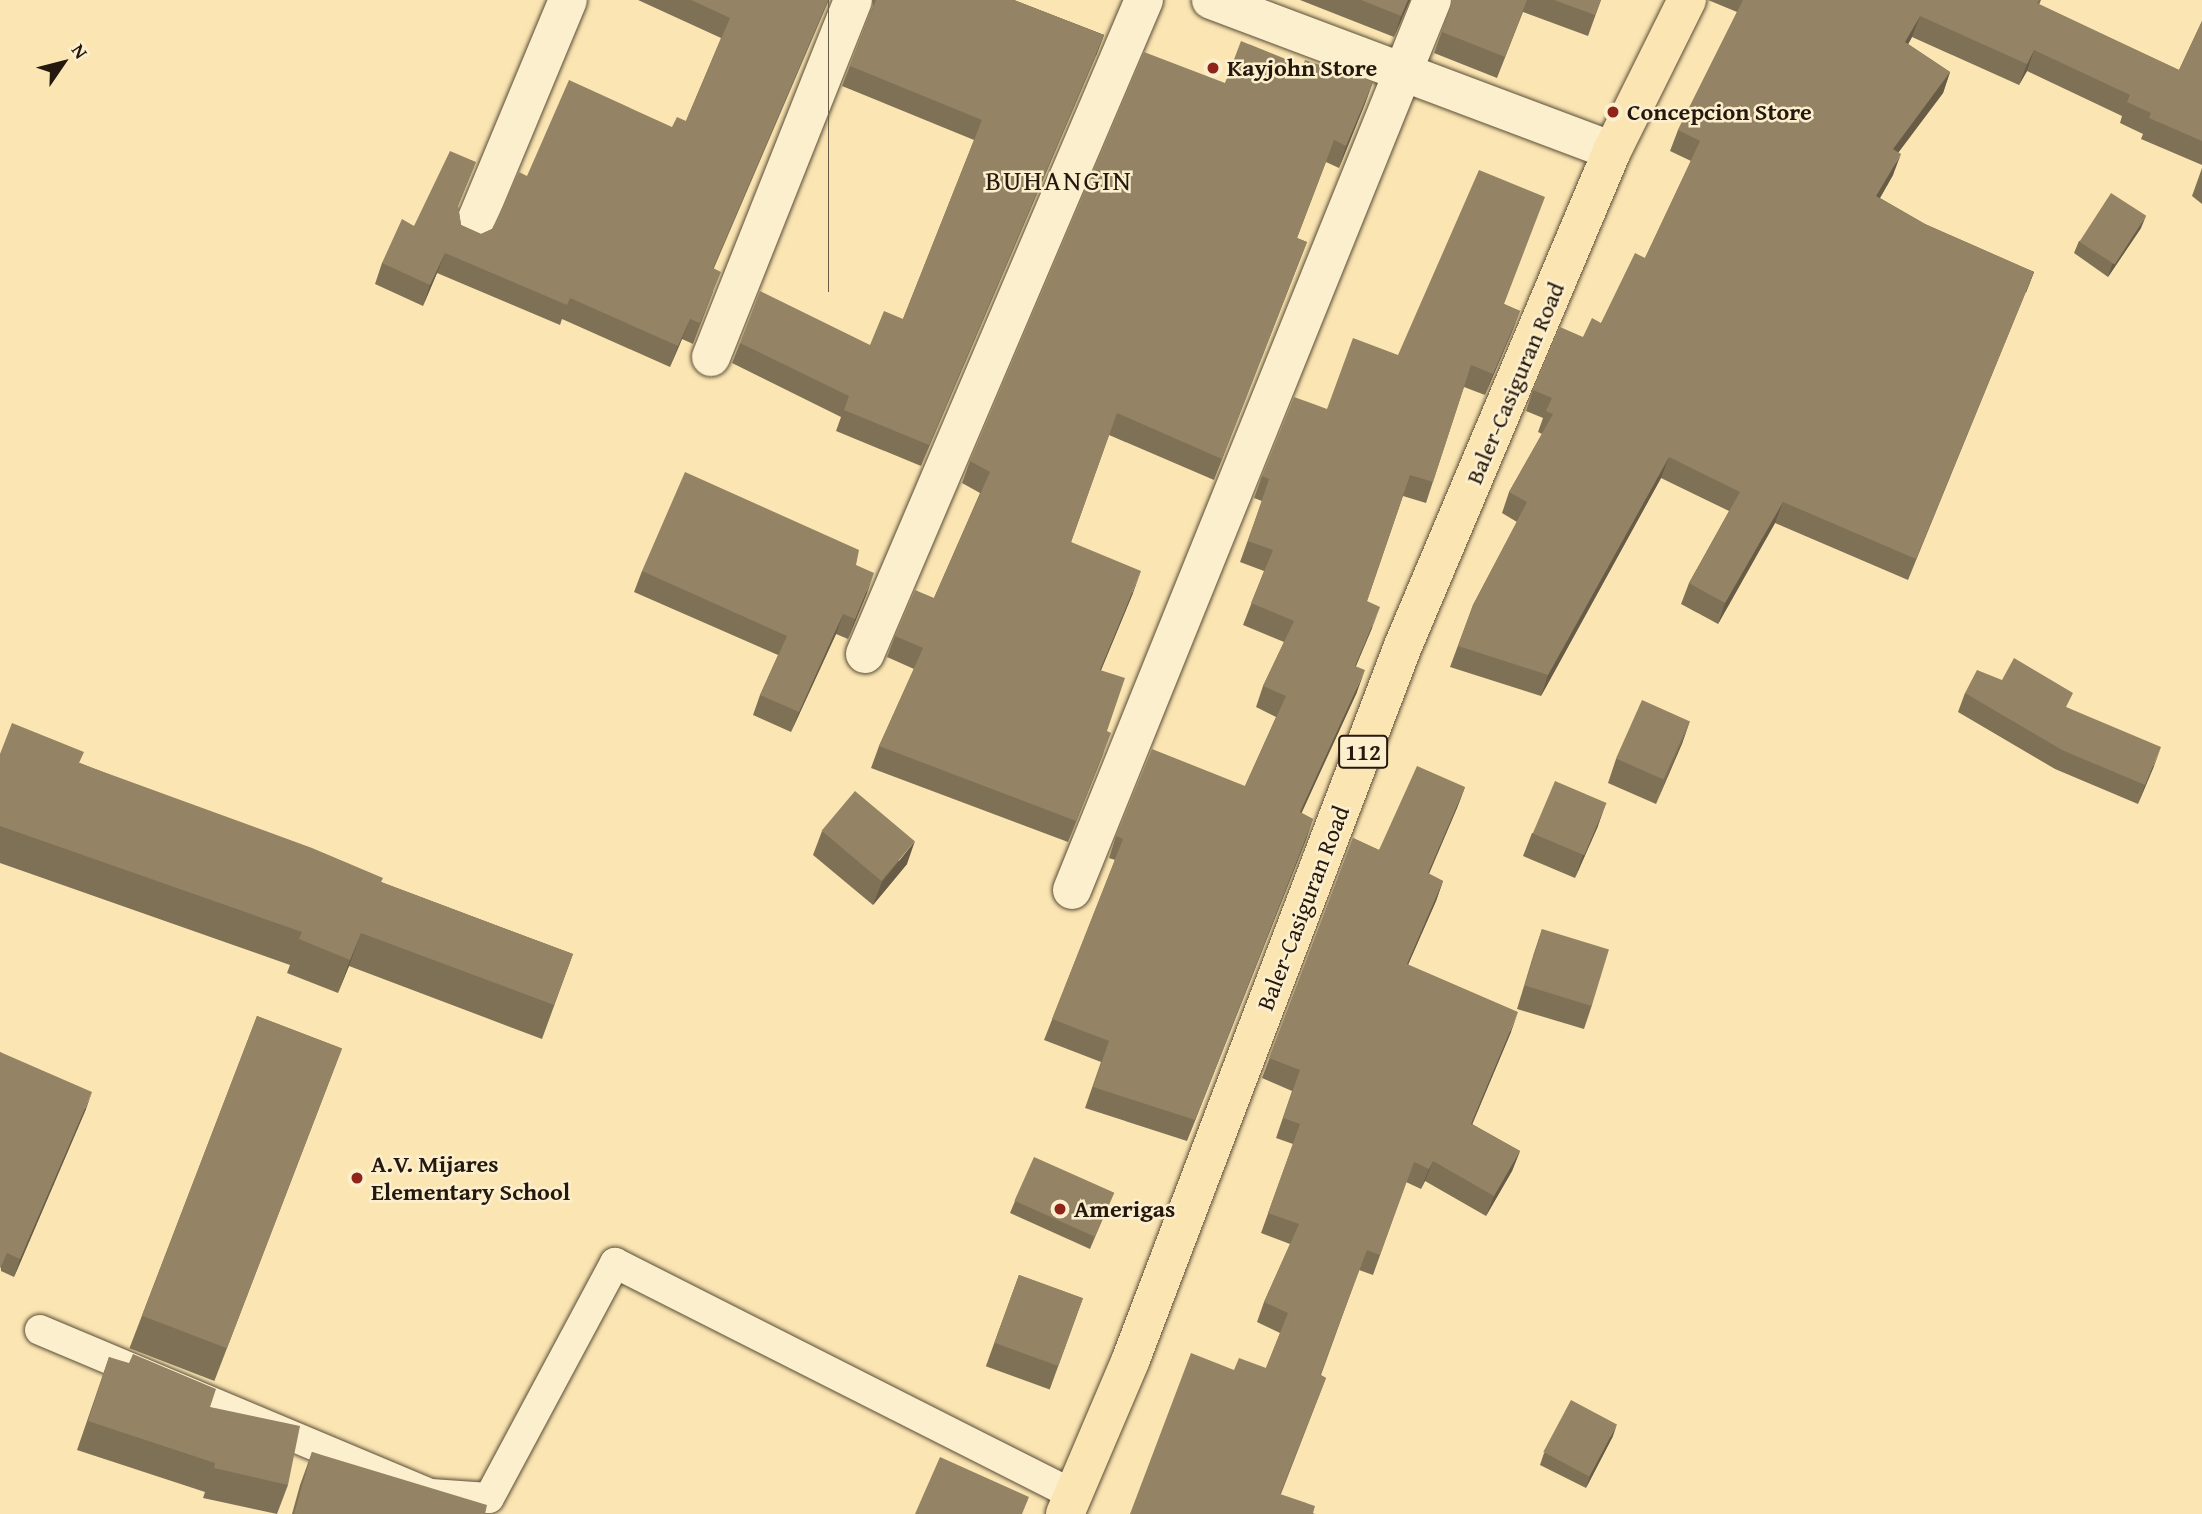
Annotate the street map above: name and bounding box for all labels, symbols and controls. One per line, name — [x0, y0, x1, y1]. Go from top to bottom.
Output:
north arrow — [28, 28, 98, 98]
text: N — [65, 38, 95, 64]
place label: Kayjohn Store — [1227, 54, 1377, 82]
marker: Kayjohn Store — [1205, 60, 1221, 76]
place label: Concepcion Store — [1627, 98, 1812, 126]
marker: Concepcion Store — [1605, 104, 1621, 120]
district label: BUHANGIN — [986, 163, 1132, 197]
street label: Baler-Casiguran Road — [1459, 278, 1571, 488]
road number: 112 — [1337, 732, 1389, 772]
street label: Baler-Casiguran Road — [1251, 802, 1355, 1014]
place label: A.V. Mijares Elementary School — [371, 1150, 570, 1206]
marker: A.V. Mijares Elementary School — [349, 1170, 365, 1186]
place label: Amerigas — [1074, 1195, 1175, 1223]
marker: Amerigas — [1052, 1201, 1068, 1217]

